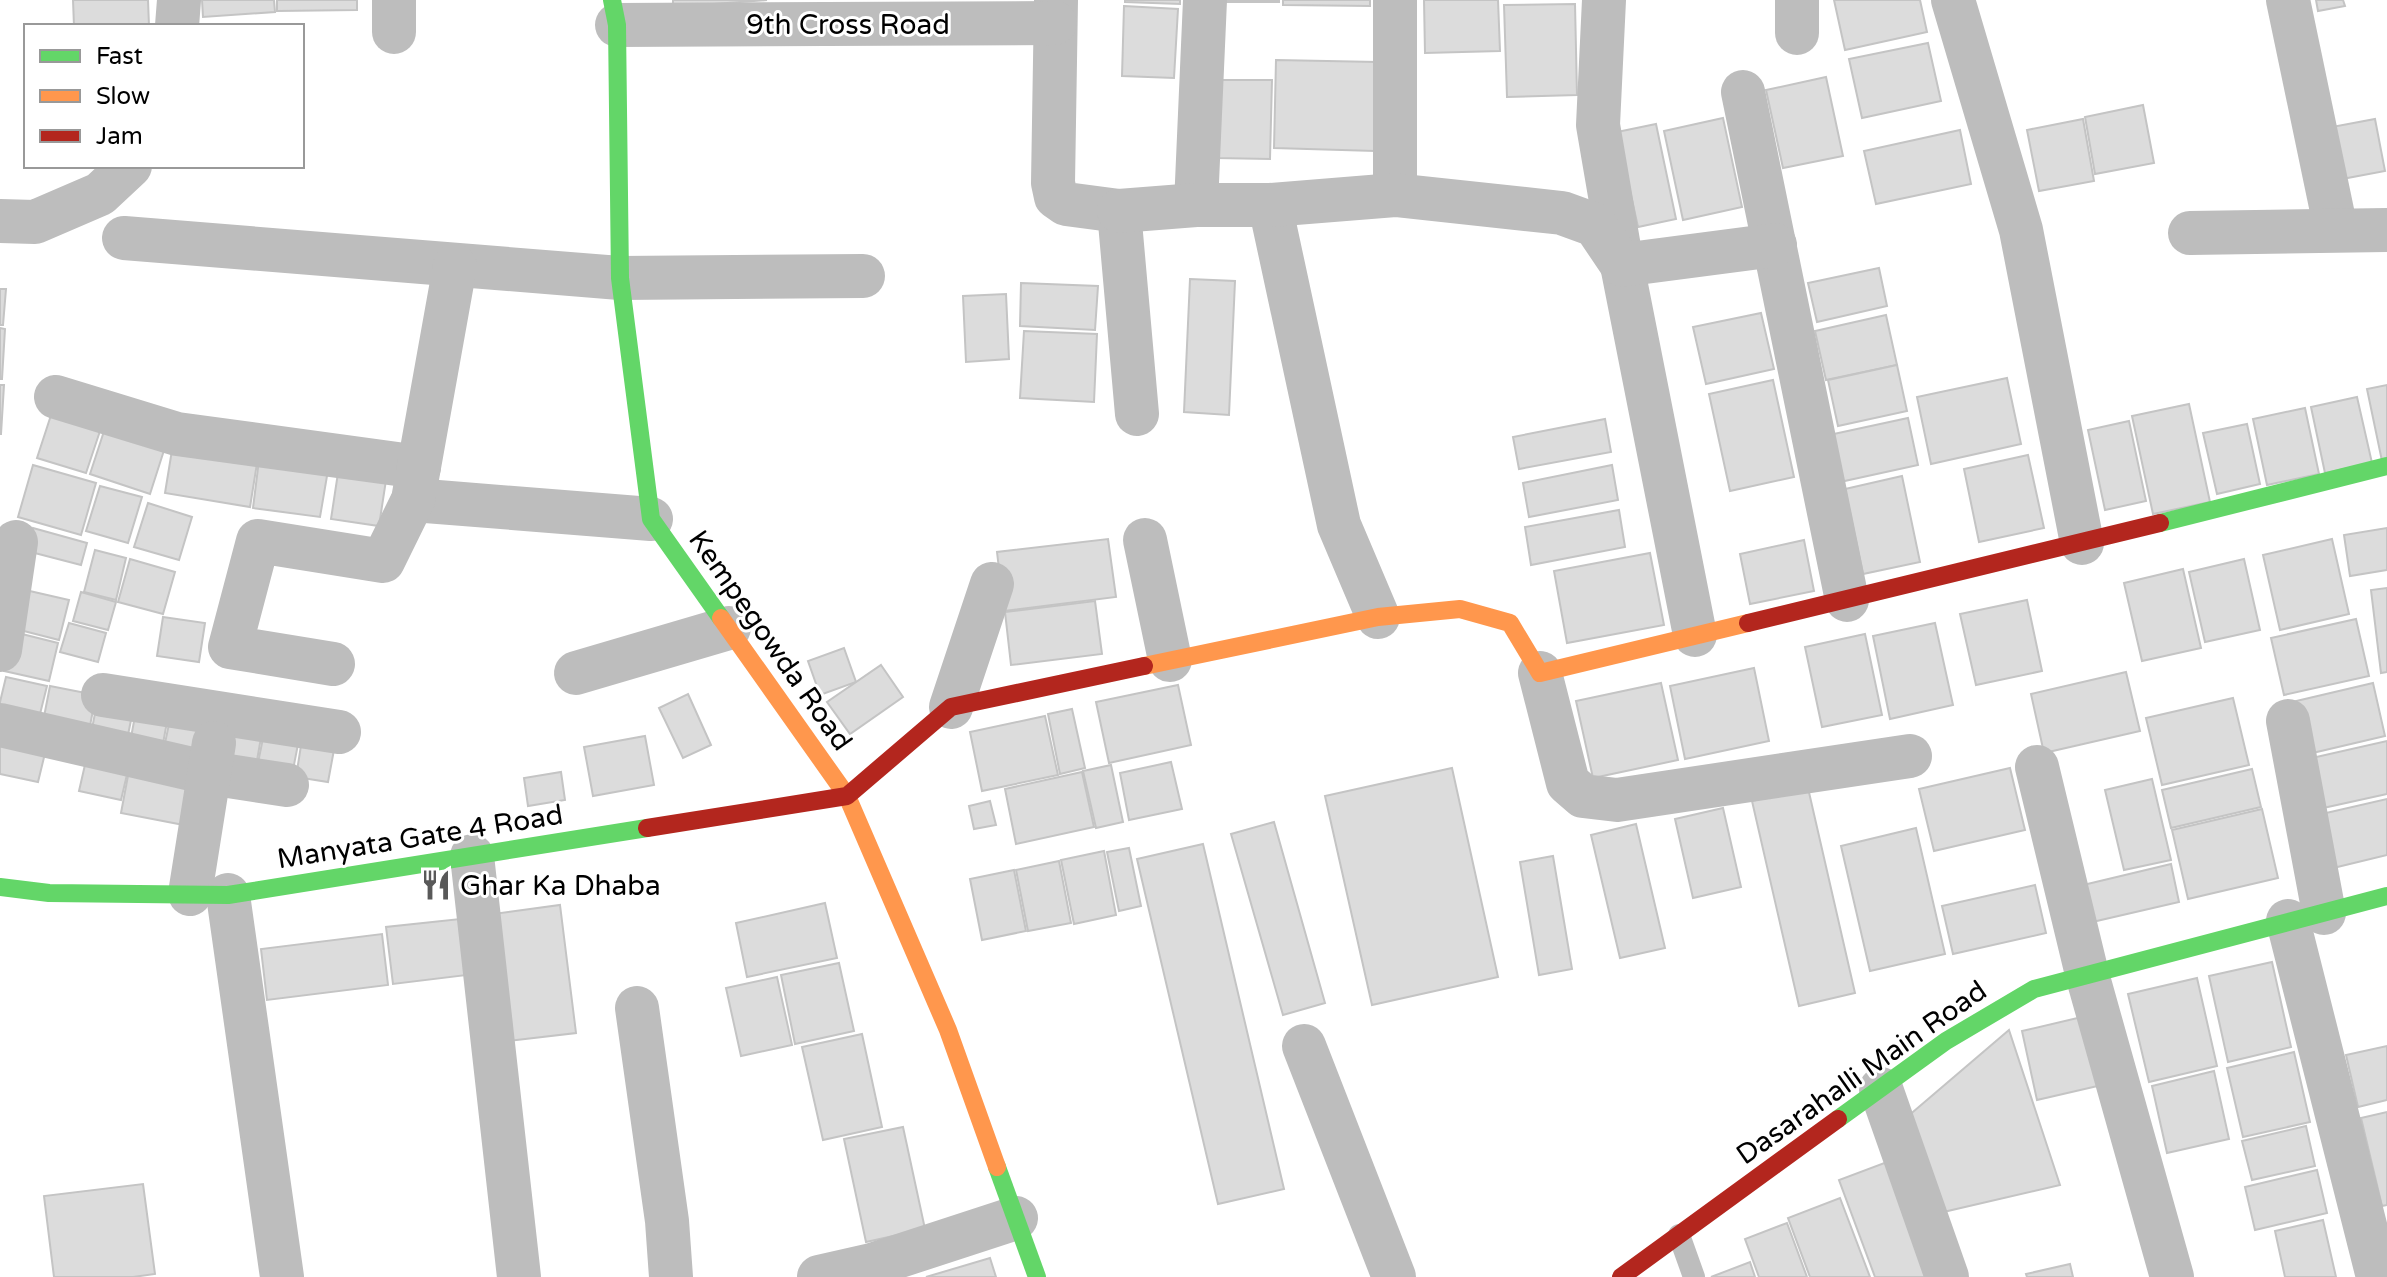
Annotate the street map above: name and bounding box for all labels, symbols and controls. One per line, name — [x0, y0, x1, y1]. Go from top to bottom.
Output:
street label: 9th Cross Road — [746, 8, 950, 42]
legend — [24, 24, 304, 168]
text: Fast — [96, 42, 143, 71]
text: Slow — [96, 82, 150, 111]
text: Jam — [96, 122, 143, 151]
street label: Kempegowda Road — [681, 524, 859, 757]
street label: Manyata Gate 4 Road — [275, 798, 566, 876]
restaurant icon: Ghar Ka Dhaba — [419, 868, 453, 902]
place label: Ghar Ka Dhaba — [460, 869, 661, 903]
street label: Dasarahalli Main Road — [1730, 974, 1993, 1172]

